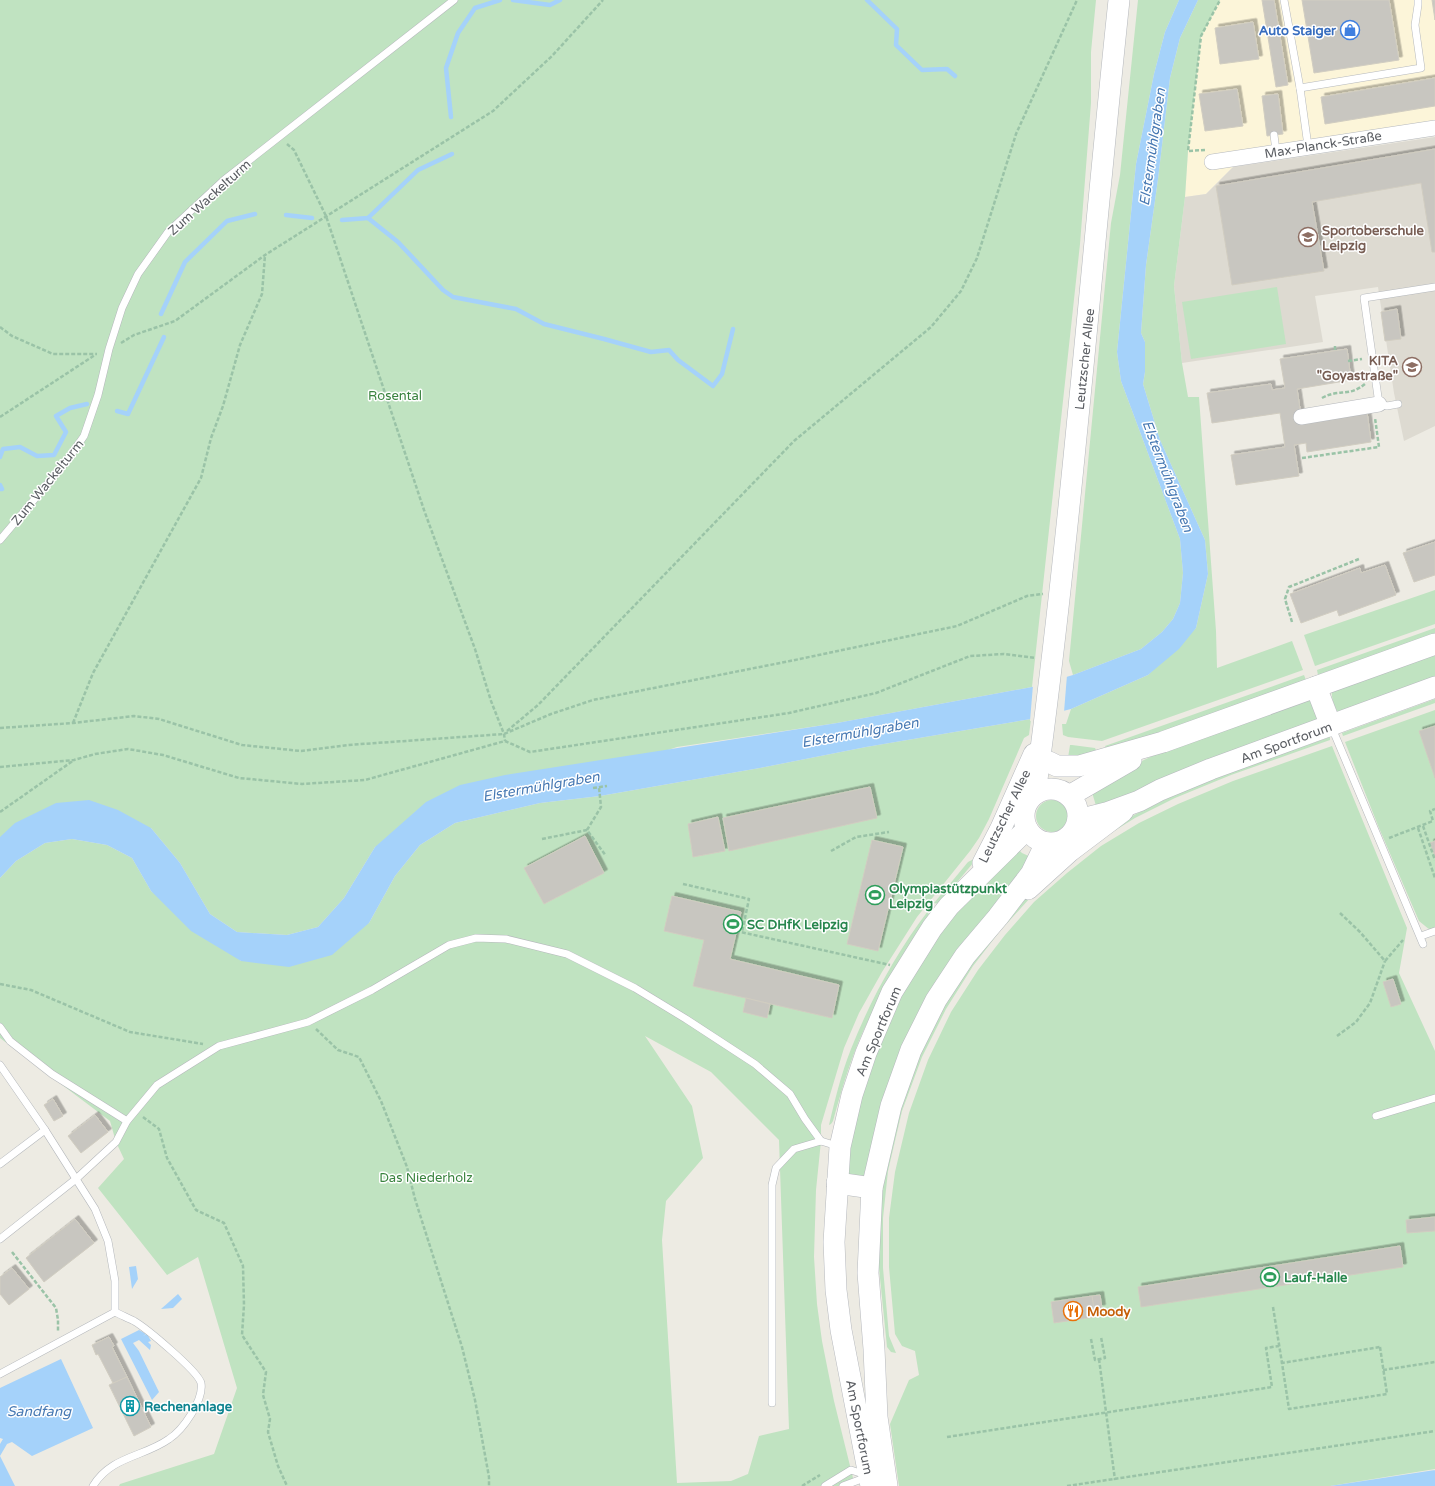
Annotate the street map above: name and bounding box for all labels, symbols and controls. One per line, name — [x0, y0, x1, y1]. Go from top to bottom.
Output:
shop icon: Auto Staiger — [1339, 19, 1361, 41]
place label: Auto Staiger — [1259, 23, 1337, 39]
water label: Elstermühlgraben — [1136, 87, 1169, 207]
street label: Max-Planck-Straße — [1263, 128, 1383, 162]
street label: Zum Wackelturm — [165, 156, 254, 239]
place label: Sportoberschule Leipzig — [1322, 223, 1424, 254]
school or university icon: Sportoberschule Leipzig — [1297, 226, 1319, 248]
street label: Leutzscher Allee — [1072, 308, 1098, 411]
place label: KITA "Goyastraße" — [1317, 353, 1398, 384]
school or university icon: KITA "Goyastraße" — [1401, 356, 1423, 378]
park label: Rosental — [368, 388, 422, 404]
water label: Elstermühlgraben — [1138, 418, 1197, 535]
street label: Zum Wackelturm — [8, 437, 87, 529]
water label: Elstermühlgraben — [800, 714, 920, 751]
street label: Am Sportforum — [1238, 719, 1334, 767]
street label: Leutzscher Allee — [975, 767, 1034, 866]
water label: Elstermühlgraben — [481, 768, 601, 805]
place label: Olympiastützpunkt Leipzig — [889, 881, 1007, 912]
sports icon: Olympiastützpunkt Leipzig — [864, 884, 886, 906]
sports icon: SC DHfK Leipzig — [722, 913, 744, 935]
place label: SC DHfK Leipzig — [747, 917, 848, 933]
street label: Am Sportforum — [853, 984, 905, 1079]
park label: Das Niederholz — [379, 1170, 473, 1186]
sports icon: Lauf-Halle — [1259, 1266, 1281, 1288]
place label: Lauf-Halle — [1284, 1270, 1348, 1286]
restaurant icon: Moody — [1062, 1300, 1084, 1322]
place label: Moody — [1087, 1304, 1130, 1320]
street label: Am Sportforum — [842, 1378, 876, 1476]
building icon: Rechenanlage — [119, 1395, 141, 1417]
place label: Rechenanlage — [144, 1399, 233, 1415]
water label: Sandfang — [7, 1403, 72, 1420]

